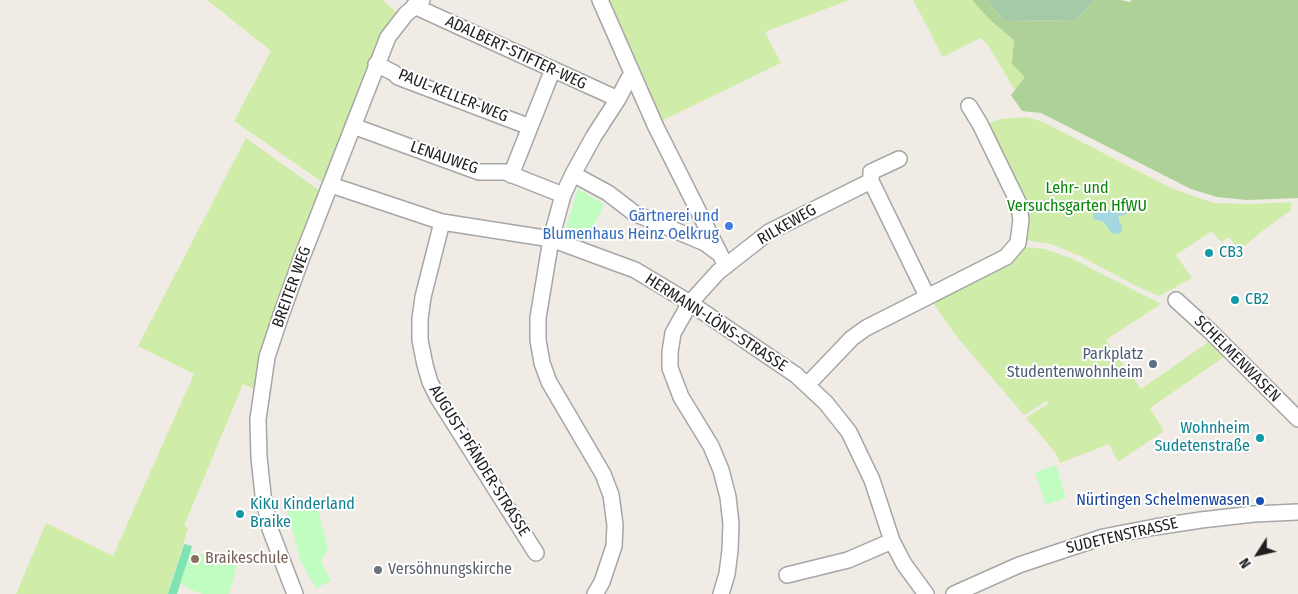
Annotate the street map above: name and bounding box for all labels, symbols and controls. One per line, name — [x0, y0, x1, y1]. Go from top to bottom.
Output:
street label: ADALBERT-STIFTER-WEG — [442, 12, 590, 94]
street label: PAUL-KELLER-WEG — [395, 65, 511, 127]
street label: LENAUWEG — [408, 137, 480, 179]
park label: Lehr- und Versuchsgarten HfWU — [1007, 179, 1147, 217]
street label: RILKEWEG — [754, 201, 820, 249]
place label: Gärtnerei und Blumenhaus Heinz Oelkrug — [543, 207, 719, 245]
marker: Gärtnerei und Blumenhaus Heinz Oelkrug — [723, 220, 735, 232]
place label: CB3 — [1219, 243, 1243, 263]
street label: BREITER WEG — [268, 244, 316, 330]
marker: CB3 — [1203, 247, 1215, 259]
street label: HERMANN-LÖNS-STRASSE — [641, 270, 791, 376]
place label: CB2 — [1245, 290, 1269, 310]
marker: CB2 — [1229, 294, 1241, 306]
street label: SCHELMENWASEN — [1190, 312, 1284, 406]
place label: Parkplatz Studentenwohnheim — [1007, 345, 1143, 383]
marker: Parkplatz Studentenwohnheim — [1147, 358, 1159, 370]
street label: AUGUST-PFÄNDER-STRASSE — [425, 382, 533, 540]
place label: Wohnheim Sudetenstraße — [1154, 419, 1250, 457]
marker: Wohnheim Sudetenstraße — [1254, 432, 1266, 444]
place label: Nürtingen Schelmenwasen — [1076, 491, 1250, 511]
place label: KiKu Kinderland Braike — [250, 495, 355, 533]
marker: Nürtingen Schelmenwasen — [1254, 495, 1266, 507]
marker: KiKu Kinderland Braike — [234, 508, 246, 520]
street label: SUDETENSTRASSE — [1064, 514, 1180, 558]
north arrow — [1233, 529, 1283, 579]
place label: Braikeschule — [205, 549, 288, 569]
marker: Braikeschule — [189, 553, 201, 565]
text: N — [1236, 555, 1255, 571]
place label: Versöhnungskirche — [388, 560, 512, 580]
marker: Versöhnungskirche — [372, 564, 384, 576]

